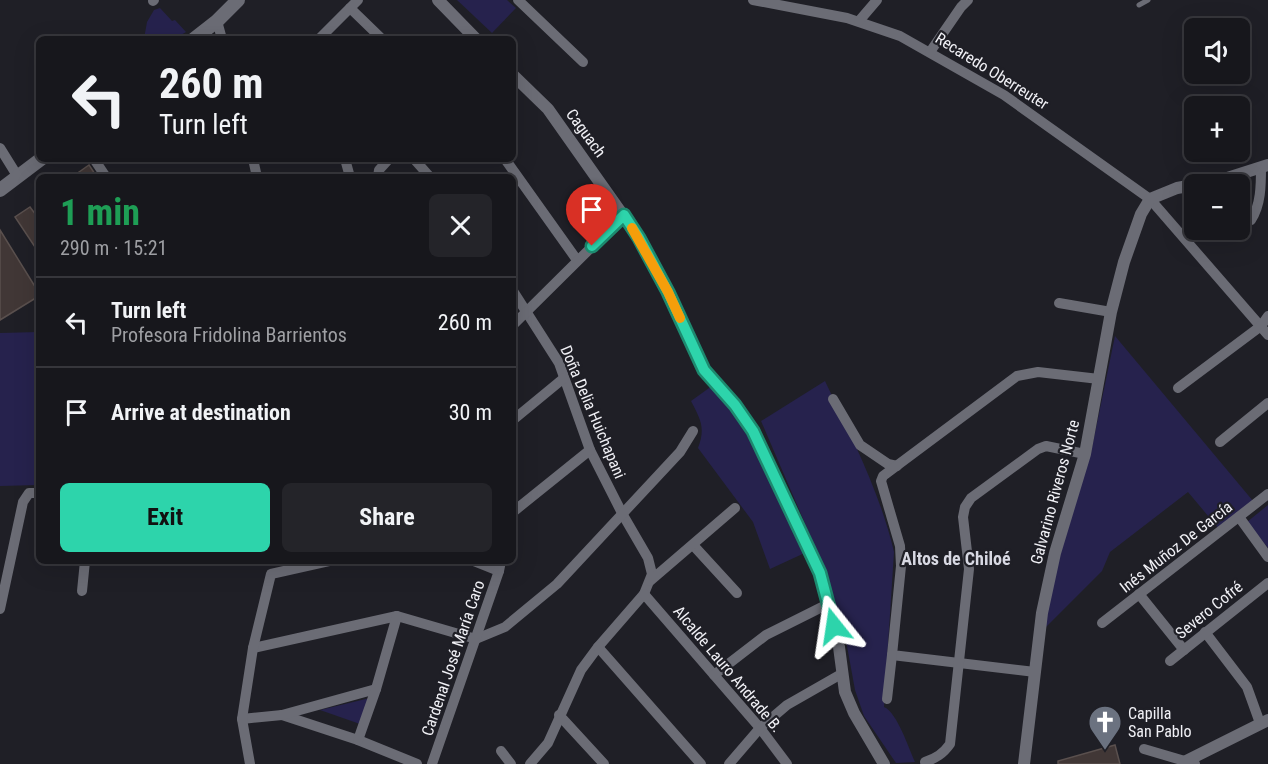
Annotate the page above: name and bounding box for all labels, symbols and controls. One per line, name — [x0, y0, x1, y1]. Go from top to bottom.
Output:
map controls — [1184, 18, 1250, 240]
button: sound — [1184, 18, 1250, 84]
street label: Recaredo Oberreuter — [932, 29, 1052, 114]
text: 260 m — [159, 59, 264, 108]
icon: left — [60, 60, 138, 138]
button: + — [1184, 96, 1250, 162]
street label: Caguach — [562, 105, 610, 161]
text: Turn left — [159, 109, 248, 141]
button: − — [1184, 174, 1250, 240]
pin — [566, 184, 617, 246]
text: 1 min — [60, 192, 140, 234]
icon: arrive — [575, 193, 608, 226]
button: close — [429, 194, 492, 257]
text: 290 m · 15:21 — [60, 236, 167, 260]
text: Turn left — [111, 298, 186, 323]
icon: left — [60, 306, 93, 339]
text: 260 m — [438, 310, 492, 335]
text: Profesora Fridolina Barrientos — [111, 323, 347, 347]
street label: Doña Delia Huichapani — [556, 343, 630, 481]
icon: arrive — [60, 396, 93, 429]
text: Arrive at destination — [111, 400, 291, 425]
text: 30 m — [449, 400, 492, 425]
street label: Galvarino Riveros Norte — [1027, 418, 1083, 566]
button: Exit — [60, 483, 270, 552]
button: Share — [282, 483, 492, 552]
street label: Inés Muñoz De García — [1116, 497, 1236, 597]
district label: Altos de Chiloé — [901, 548, 1011, 569]
street label: Severo Cofré — [1172, 577, 1246, 643]
street label: Cardenal José María Caro — [417, 578, 489, 738]
position arrow — [802, 594, 866, 658]
street label: Alcalde Lauro Andrade B. — [670, 602, 786, 736]
church icon: Capilla San Pablo — [1087, 704, 1123, 751]
place label: Capilla San Pablo — [1128, 704, 1191, 741]

